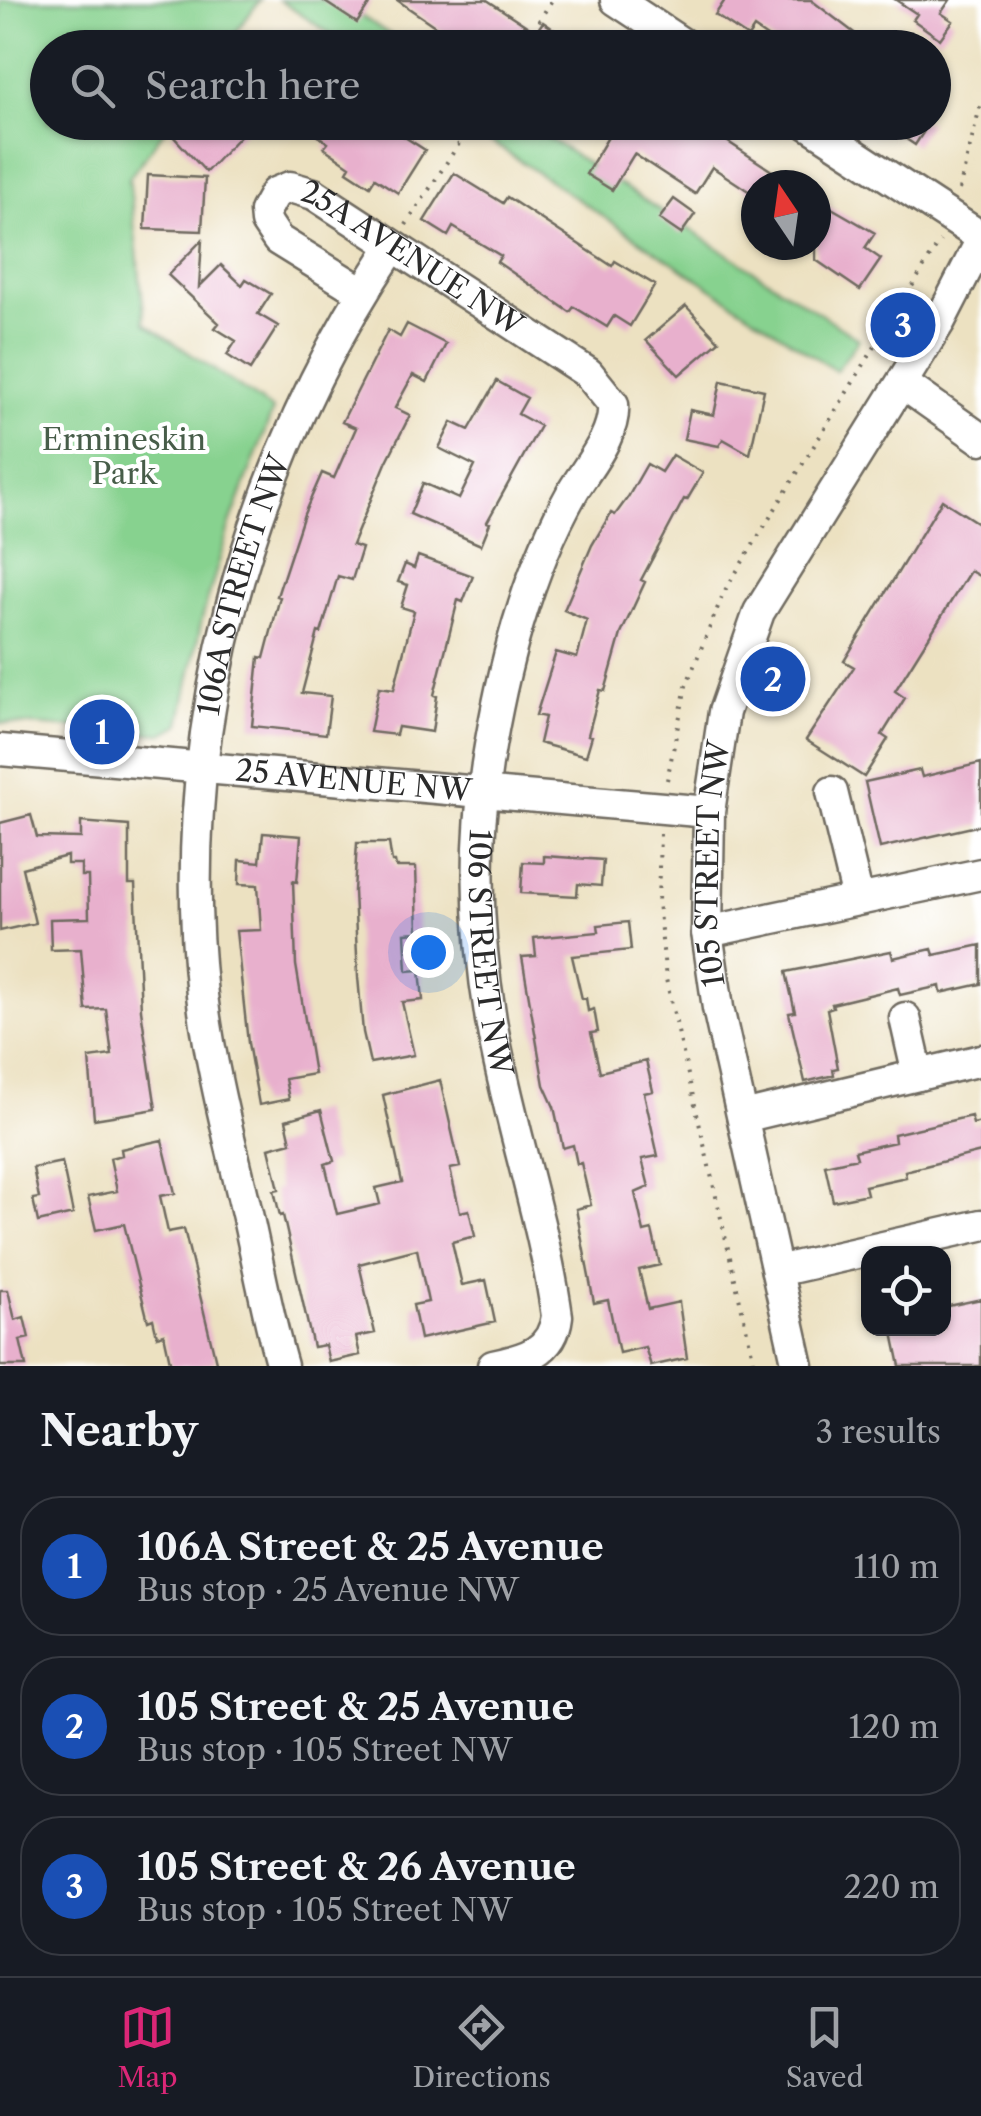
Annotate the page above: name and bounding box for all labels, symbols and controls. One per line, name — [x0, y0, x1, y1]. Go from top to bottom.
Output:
search box — [30, 30, 951, 140]
icon: search — [65, 58, 120, 113]
text: Search here — [145, 62, 360, 109]
north arrow — [741, 170, 831, 260]
street label: 25A AVENUE NW — [297, 172, 531, 344]
pin: 3 — [870, 288, 936, 362]
park label: Ermineskin Park — [42, 421, 206, 492]
street label: 106A STREET NW — [190, 448, 298, 718]
pin: 2 — [740, 642, 806, 716]
pin: 1 — [70, 694, 134, 770]
street label: 105 STREET NW — [688, 737, 738, 989]
street label: 25 AVENUE NW — [234, 752, 474, 809]
street label: 106 STREET NW — [461, 828, 521, 1080]
your location — [403, 927, 454, 978]
map controls — [861, 1246, 951, 1336]
button: locate — [861, 1246, 951, 1336]
text: Nearby — [40, 1405, 198, 1457]
text: 3 results — [815, 1412, 941, 1451]
text: 106A Street & 25 Avenue — [137, 1523, 604, 1570]
text: 1 — [67, 1547, 82, 1586]
text: 110 m — [853, 1547, 939, 1586]
text: Bus stop · 25 Avenue NW — [137, 1570, 519, 1609]
text: 105 Street & 25 Avenue — [137, 1683, 574, 1730]
text: 2 — [65, 1707, 84, 1746]
text: 120 m — [849, 1707, 939, 1746]
text: Bus stop · 105 Street NW — [137, 1730, 512, 1769]
text: 105 Street & 26 Avenue — [137, 1843, 576, 1890]
text: 3 — [65, 1867, 84, 1906]
text: 220 m — [844, 1867, 939, 1906]
text: Bus stop · 105 Street NW — [137, 1890, 512, 1929]
tab: Map — [117, 2000, 178, 2094]
tab: Directions — [412, 2000, 551, 2094]
tab: Saved — [786, 2000, 864, 2094]

